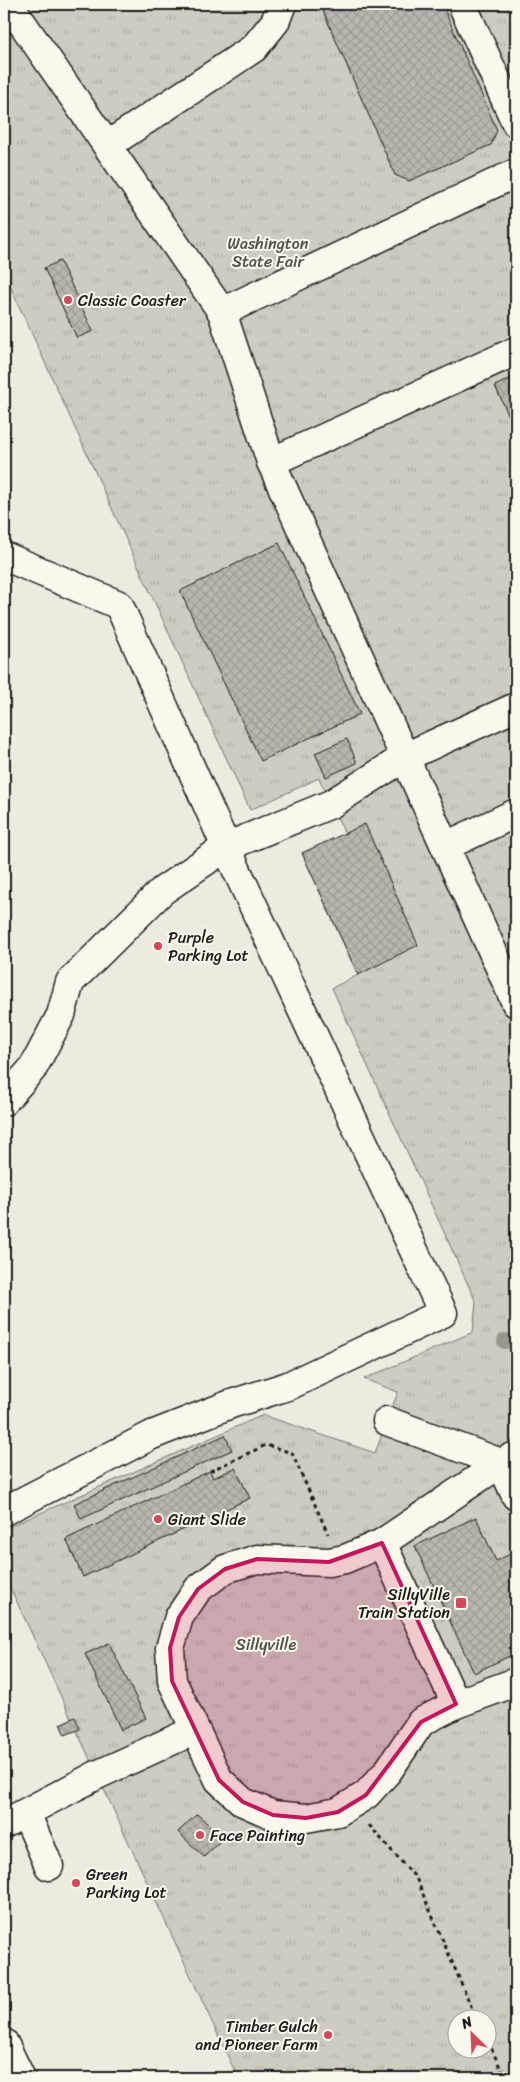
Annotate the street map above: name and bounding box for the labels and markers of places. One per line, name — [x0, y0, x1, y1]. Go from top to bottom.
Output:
place label: Classic Coaster — [78, 286, 187, 315]
marker: Classic Coaster — [62, 294, 74, 306]
place label: Purple Parking Lot — [168, 923, 248, 970]
marker: Purple Parking Lot — [152, 940, 164, 952]
place label: Giant Slide — [168, 1505, 246, 1534]
marker: Giant Slide — [152, 1513, 164, 1525]
place label: SillyVille Train Station — [358, 1580, 450, 1627]
marker: SillyVille Train Station — [454, 1596, 468, 1610]
place label: Face Painting — [210, 1821, 305, 1850]
marker: Face Painting — [194, 1829, 206, 1841]
place label: Green Parking Lot — [86, 1860, 166, 1907]
marker: Green Parking Lot — [70, 1877, 82, 1889]
place label: Timber Gulch and Pioneer Farm — [195, 2012, 318, 2059]
marker: Timber Gulch and Pioneer Farm — [322, 2029, 334, 2041]

